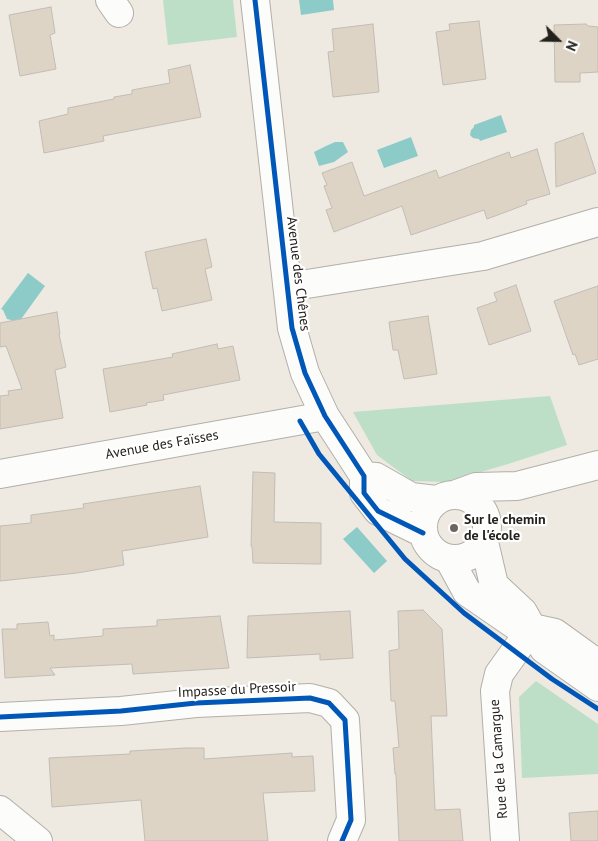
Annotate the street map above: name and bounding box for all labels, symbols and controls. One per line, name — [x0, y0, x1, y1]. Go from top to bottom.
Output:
north arrow — [533, 15, 583, 65]
text: N — [562, 38, 582, 54]
street label: Avenue des Chênes — [283, 216, 313, 332]
street label: Avenue des Faïsses — [104, 427, 220, 463]
place label: Sur le chemin de l'école — [464, 512, 546, 544]
marker: Sur le chemin de l'école — [448, 522, 460, 534]
street label: Impasse du Pressoir — [177, 679, 297, 701]
street label: Rue de la Camargue — [486, 699, 512, 819]

